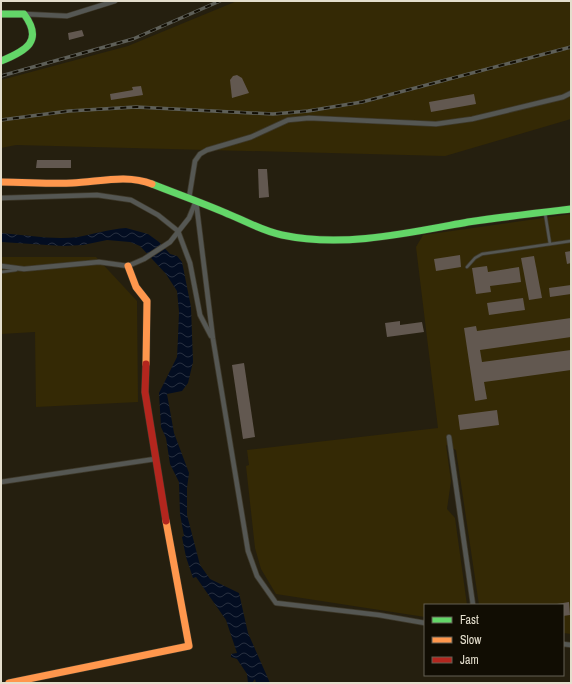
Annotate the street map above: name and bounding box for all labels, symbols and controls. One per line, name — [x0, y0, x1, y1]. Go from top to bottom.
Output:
legend — [424, 604, 564, 676]
text: Fast — [460, 612, 479, 628]
text: Slow — [460, 632, 482, 648]
text: Jam — [460, 652, 479, 668]

